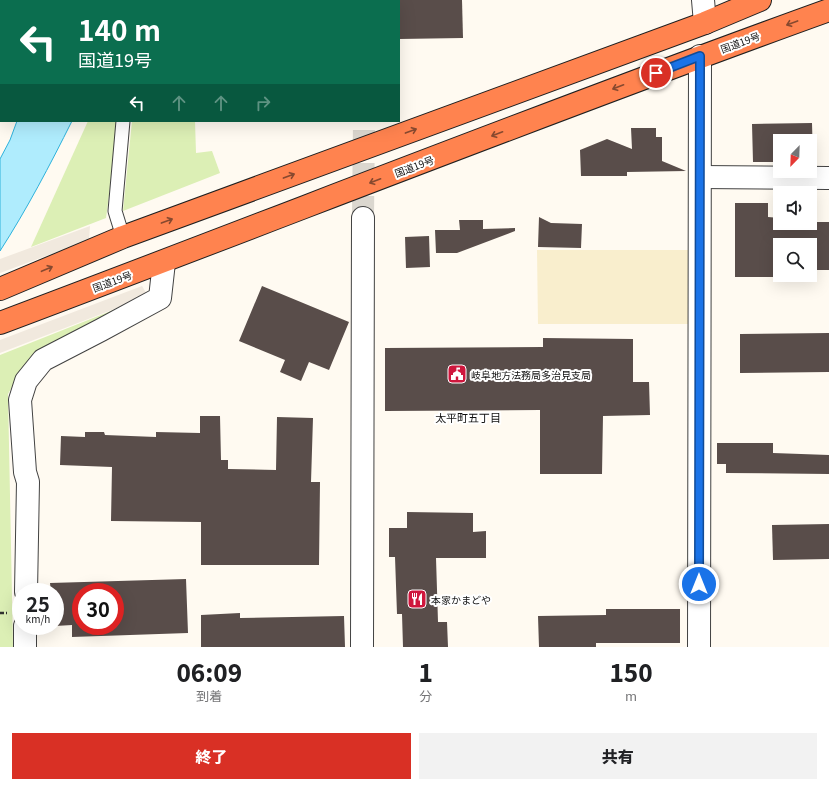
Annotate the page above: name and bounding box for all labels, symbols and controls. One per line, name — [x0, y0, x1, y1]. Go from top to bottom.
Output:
text: 140 m — [78, 9, 161, 49]
icon: left — [12, 16, 64, 68]
one-way arrow — [787, 19, 799, 27]
street label: 国道19号 — [718, 28, 762, 56]
text: 国道19号 — [78, 46, 152, 72]
pin — [639, 56, 673, 90]
icon: arrive — [645, 62, 667, 84]
one-way arrow — [612, 84, 624, 92]
icon: left — [126, 92, 148, 114]
icon: ahead — [168, 92, 190, 114]
icon: ahead — [210, 92, 232, 114]
icon: right — [252, 92, 274, 114]
one-way arrow — [405, 126, 417, 134]
one-way arrow — [491, 130, 503, 138]
north arrow — [773, 134, 817, 178]
map controls — [773, 134, 817, 282]
street label: 国道19号 — [392, 152, 436, 180]
one-way arrow — [283, 171, 295, 179]
one-way arrow — [370, 177, 382, 185]
button: sound — [773, 186, 817, 230]
one-way arrow — [161, 216, 173, 224]
button: search — [773, 238, 817, 282]
one-way arrow — [40, 265, 52, 273]
street label: 国道19号 — [90, 267, 134, 295]
public building icon: 岐阜地方法務局多治見支局 — [446, 363, 468, 385]
place label: 岐阜地方法務局多治見支局 — [471, 367, 591, 382]
district label: 太平町五丁目 — [435, 409, 501, 425]
position arrow — [678, 563, 720, 605]
speed limit sign: 30 — [72, 583, 124, 635]
restaurant icon: 本家かまどや — [406, 588, 428, 610]
text: 25 — [26, 589, 50, 618]
place label: 本家かまどや — [431, 592, 491, 607]
text: km/h — [26, 611, 50, 626]
text: 06:09 — [176, 654, 242, 689]
text: 1 — [419, 654, 433, 689]
text: 150 — [609, 654, 653, 689]
text: 到着 — [196, 686, 222, 705]
text: 分 — [419, 686, 432, 705]
text: m — [625, 686, 637, 705]
button: 終了 — [12, 733, 411, 779]
button: 共有 — [419, 733, 817, 779]

